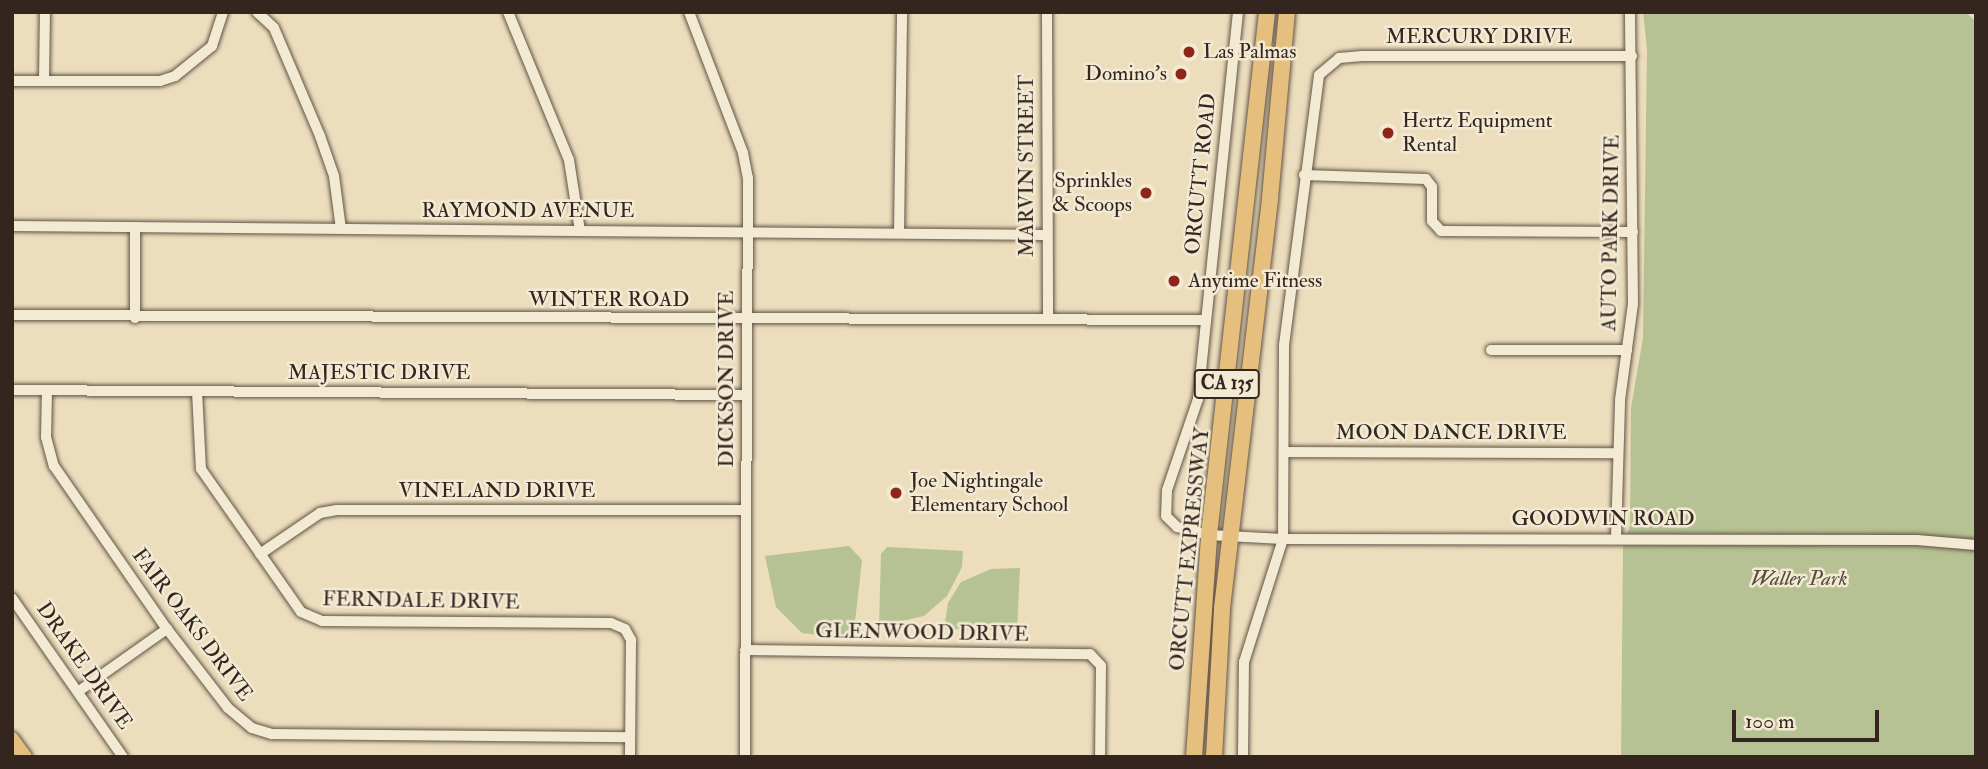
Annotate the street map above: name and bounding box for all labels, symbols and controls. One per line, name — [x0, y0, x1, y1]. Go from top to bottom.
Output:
street label: MERCURY DRIVE — [1386, 24, 1572, 50]
place label: Las Palmas — [1203, 39, 1296, 65]
marker: Las Palmas — [1181, 44, 1197, 60]
place label: Domino's — [1085, 61, 1167, 87]
marker: Domino's — [1173, 66, 1189, 82]
street label: MARVIN STREET — [1014, 75, 1040, 257]
street label: ORCUTT ROAD — [1180, 92, 1222, 256]
place label: Hertz Equipment Rental — [1402, 108, 1553, 158]
marker: Hertz Equipment Rental — [1380, 125, 1396, 141]
street label: AUTO PARK DRIVE — [1597, 134, 1625, 332]
place label: Sprinkles & Scoops — [1052, 168, 1132, 218]
marker: Sprinkles & Scoops — [1138, 185, 1154, 201]
street label: RAYMOND AVENUE — [422, 198, 634, 224]
place label: Anytime Fitness — [1188, 268, 1322, 294]
marker: Anytime Fitness — [1166, 273, 1182, 289]
street label: WINTER ROAD — [529, 287, 689, 313]
street label: DICKSON DRIVE — [714, 290, 740, 468]
street label: MAJESTIC DRIVE — [288, 360, 470, 386]
road number: CA 135 — [1194, 368, 1260, 400]
street label: MOON DANCE DRIVE — [1335, 420, 1567, 446]
street label: ORCUTT EXPRESSWAY — [1165, 426, 1215, 672]
place label: Joe Nightingale Elementary School — [910, 468, 1068, 518]
street label: VINELAND DRIVE — [399, 478, 595, 504]
marker: Joe Nightingale Elementary School — [888, 485, 904, 501]
street label: GOODWIN ROAD — [1511, 506, 1695, 532]
street label: FAIR OAKS DRIVE — [126, 544, 258, 706]
park label: Waller Park — [1751, 566, 1847, 592]
street label: FERNDALE DRIVE — [322, 587, 520, 615]
street label: DRAKE DRIVE — [31, 597, 137, 735]
street label: GLENWOOD DRIVE — [815, 619, 1029, 647]
scale bar — [1736, 696, 1883, 740]
text: 100 m — [1745, 708, 1795, 735]

